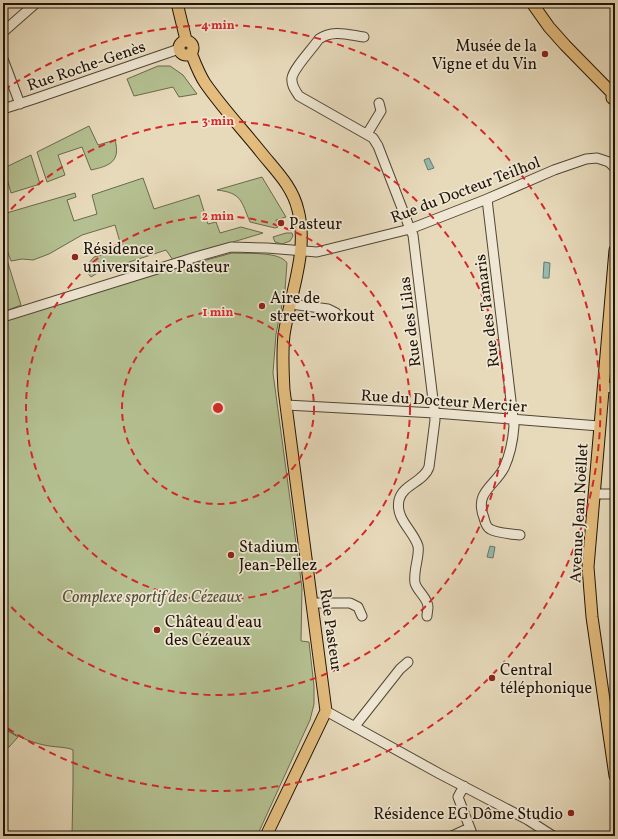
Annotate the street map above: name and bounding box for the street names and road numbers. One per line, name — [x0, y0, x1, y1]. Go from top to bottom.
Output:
street label: Rue Roche-Genès — [24, 36, 149, 97]
street label: Rue du Docteur Teilhol — [388, 152, 544, 230]
street label: Rue des Tamaris — [470, 253, 506, 369]
street label: Rue des Lilas — [395, 275, 427, 368]
street label: Rue du Docteur Mercier — [360, 385, 528, 419]
street label: Avenue Jean Noëllet — [565, 442, 595, 584]
street label: Rue Pasteur — [313, 587, 347, 674]

